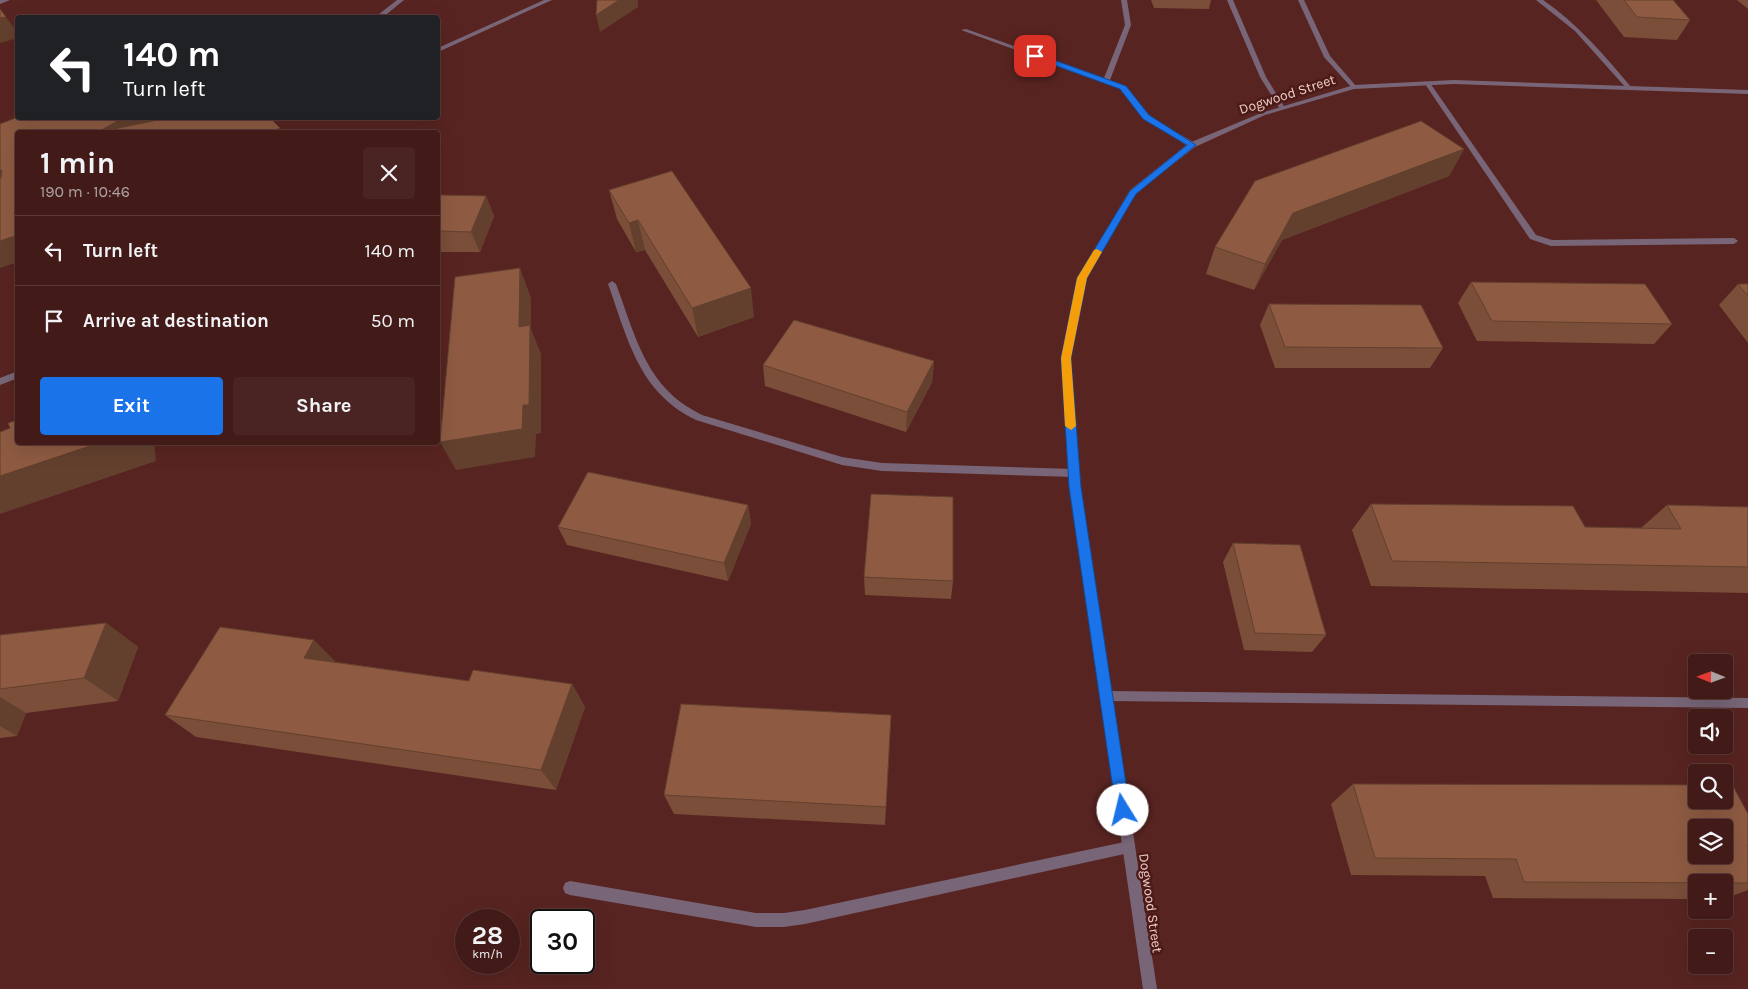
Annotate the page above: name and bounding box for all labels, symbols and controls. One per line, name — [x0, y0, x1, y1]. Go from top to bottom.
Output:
text: 140 m — [123, 34, 221, 75]
icon: left — [40, 35, 105, 100]
pin — [1014, 35, 1056, 77]
icon: arrive — [1021, 42, 1049, 70]
street label: Dogwood Street — [1237, 71, 1337, 118]
text: Turn left — [123, 76, 206, 102]
text: 1 min — [40, 145, 115, 181]
button: close — [363, 147, 415, 199]
text: 190 m · 10:46 — [40, 182, 130, 201]
icon: left — [40, 237, 68, 265]
text: Turn left — [83, 240, 158, 262]
text: 140 m — [365, 240, 415, 262]
icon: arrive — [40, 307, 68, 335]
text: Arrive at destination — [83, 310, 269, 332]
text: 50 m — [371, 310, 415, 332]
button: Exit — [40, 377, 223, 435]
button: Share — [233, 377, 415, 435]
north arrow — [1688, 654, 1732, 699]
map controls — [1688, 654, 1733, 974]
button: sound — [1688, 709, 1733, 754]
button: search — [1688, 764, 1733, 809]
position arrow — [1096, 783, 1148, 835]
button: layers — [1688, 819, 1733, 864]
street label: Dogwood Street — [1135, 852, 1166, 954]
button: + — [1688, 874, 1733, 919]
speed limit sign: 30 — [530, 909, 595, 974]
text: 28 — [472, 921, 503, 950]
button: − — [1688, 929, 1733, 974]
text: km/h — [472, 947, 503, 961]

